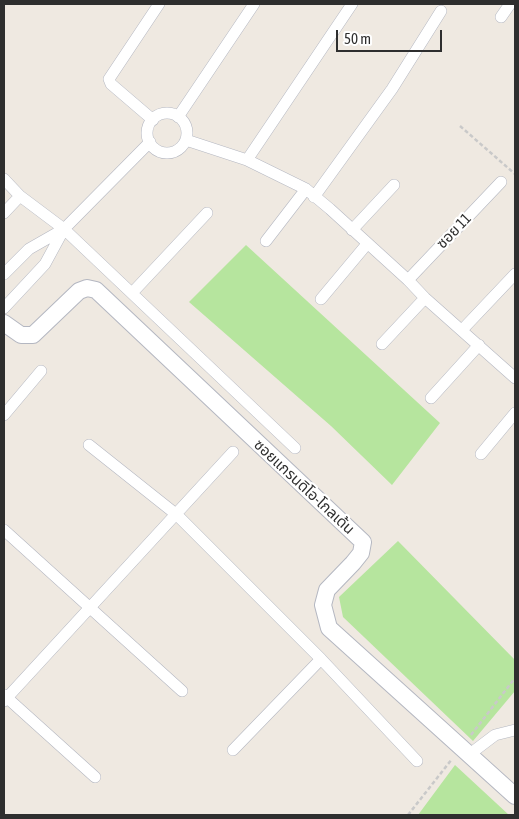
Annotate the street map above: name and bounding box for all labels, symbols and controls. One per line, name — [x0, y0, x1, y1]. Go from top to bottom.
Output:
scale bar — [339, 20, 445, 52]
text: 50 m — [344, 30, 371, 47]
street label: ซอย 11 — [433, 210, 475, 252]
street label: ซอยแกรนดิโอ-โกลเด้น — [250, 436, 358, 538]

